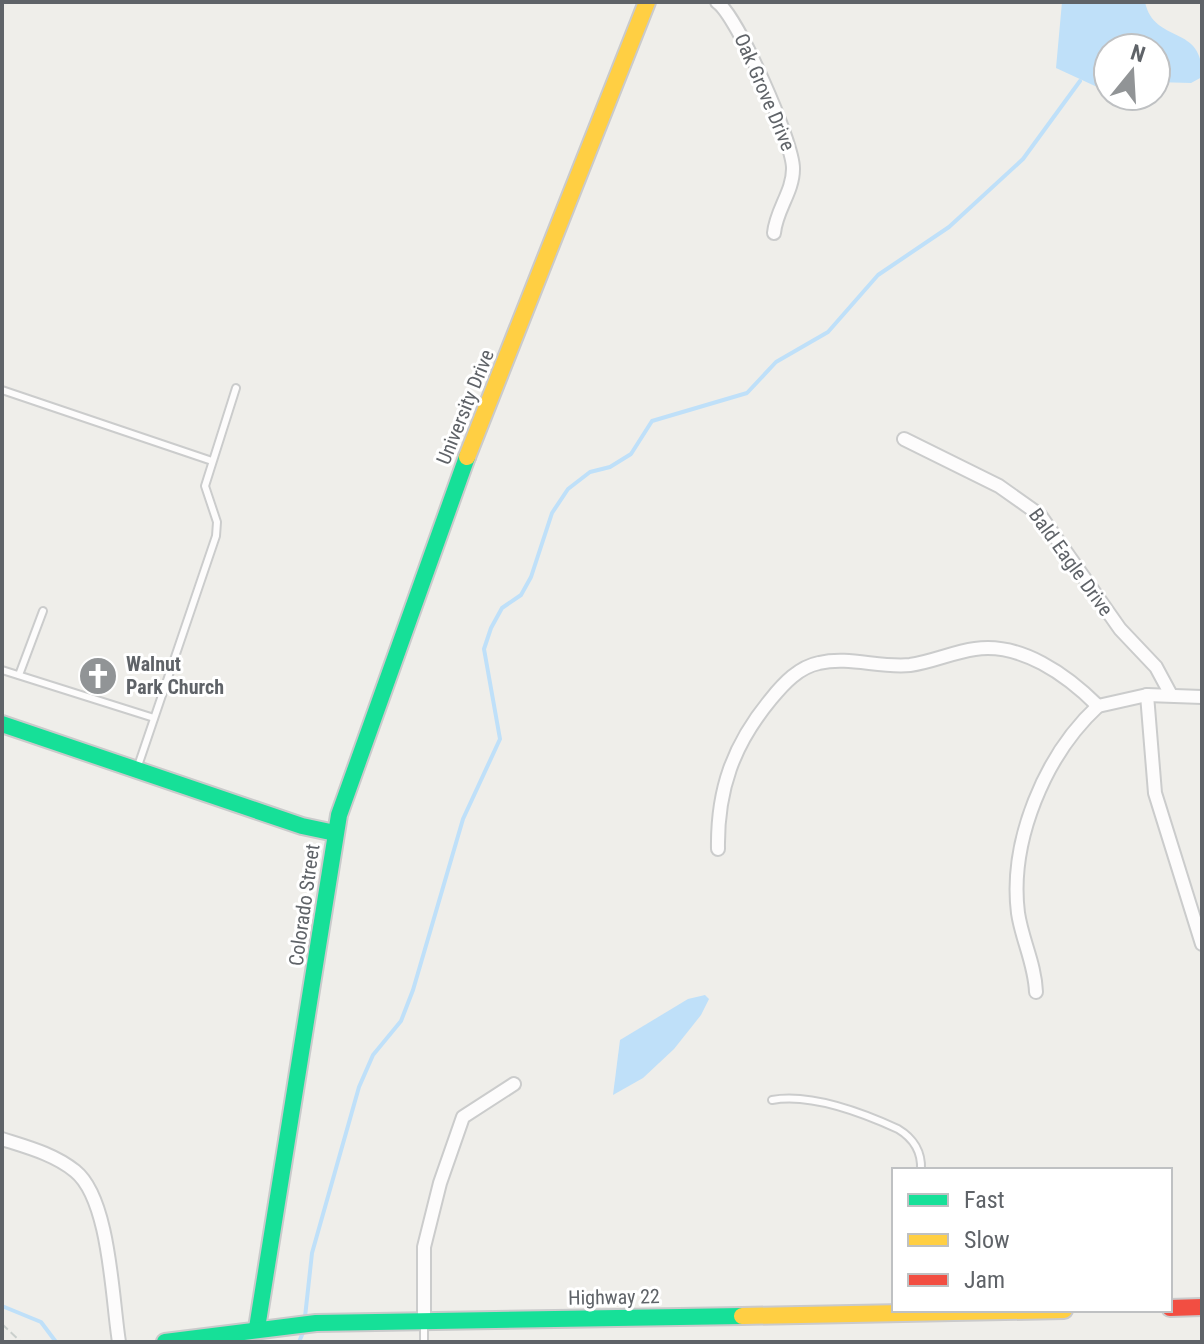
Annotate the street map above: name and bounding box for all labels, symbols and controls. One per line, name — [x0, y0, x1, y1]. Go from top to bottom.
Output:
street label: Oak Grove Drive — [730, 30, 800, 154]
north arrow — [1092, 32, 1172, 112]
text: N — [1128, 39, 1148, 67]
street label: University Drive — [431, 346, 499, 468]
street label: Bald Eagle Drive — [1024, 503, 1118, 621]
place label: Walnut Park Church — [126, 652, 224, 699]
church icon: Walnut Park Church — [77, 655, 119, 697]
street label: Colorado Street — [284, 842, 324, 967]
legend — [892, 1168, 1172, 1312]
text: Fast — [964, 1186, 1005, 1214]
text: Slow — [964, 1226, 1010, 1254]
text: Jam — [964, 1266, 1005, 1294]
street label: Highway 22 — [568, 1284, 660, 1310]

